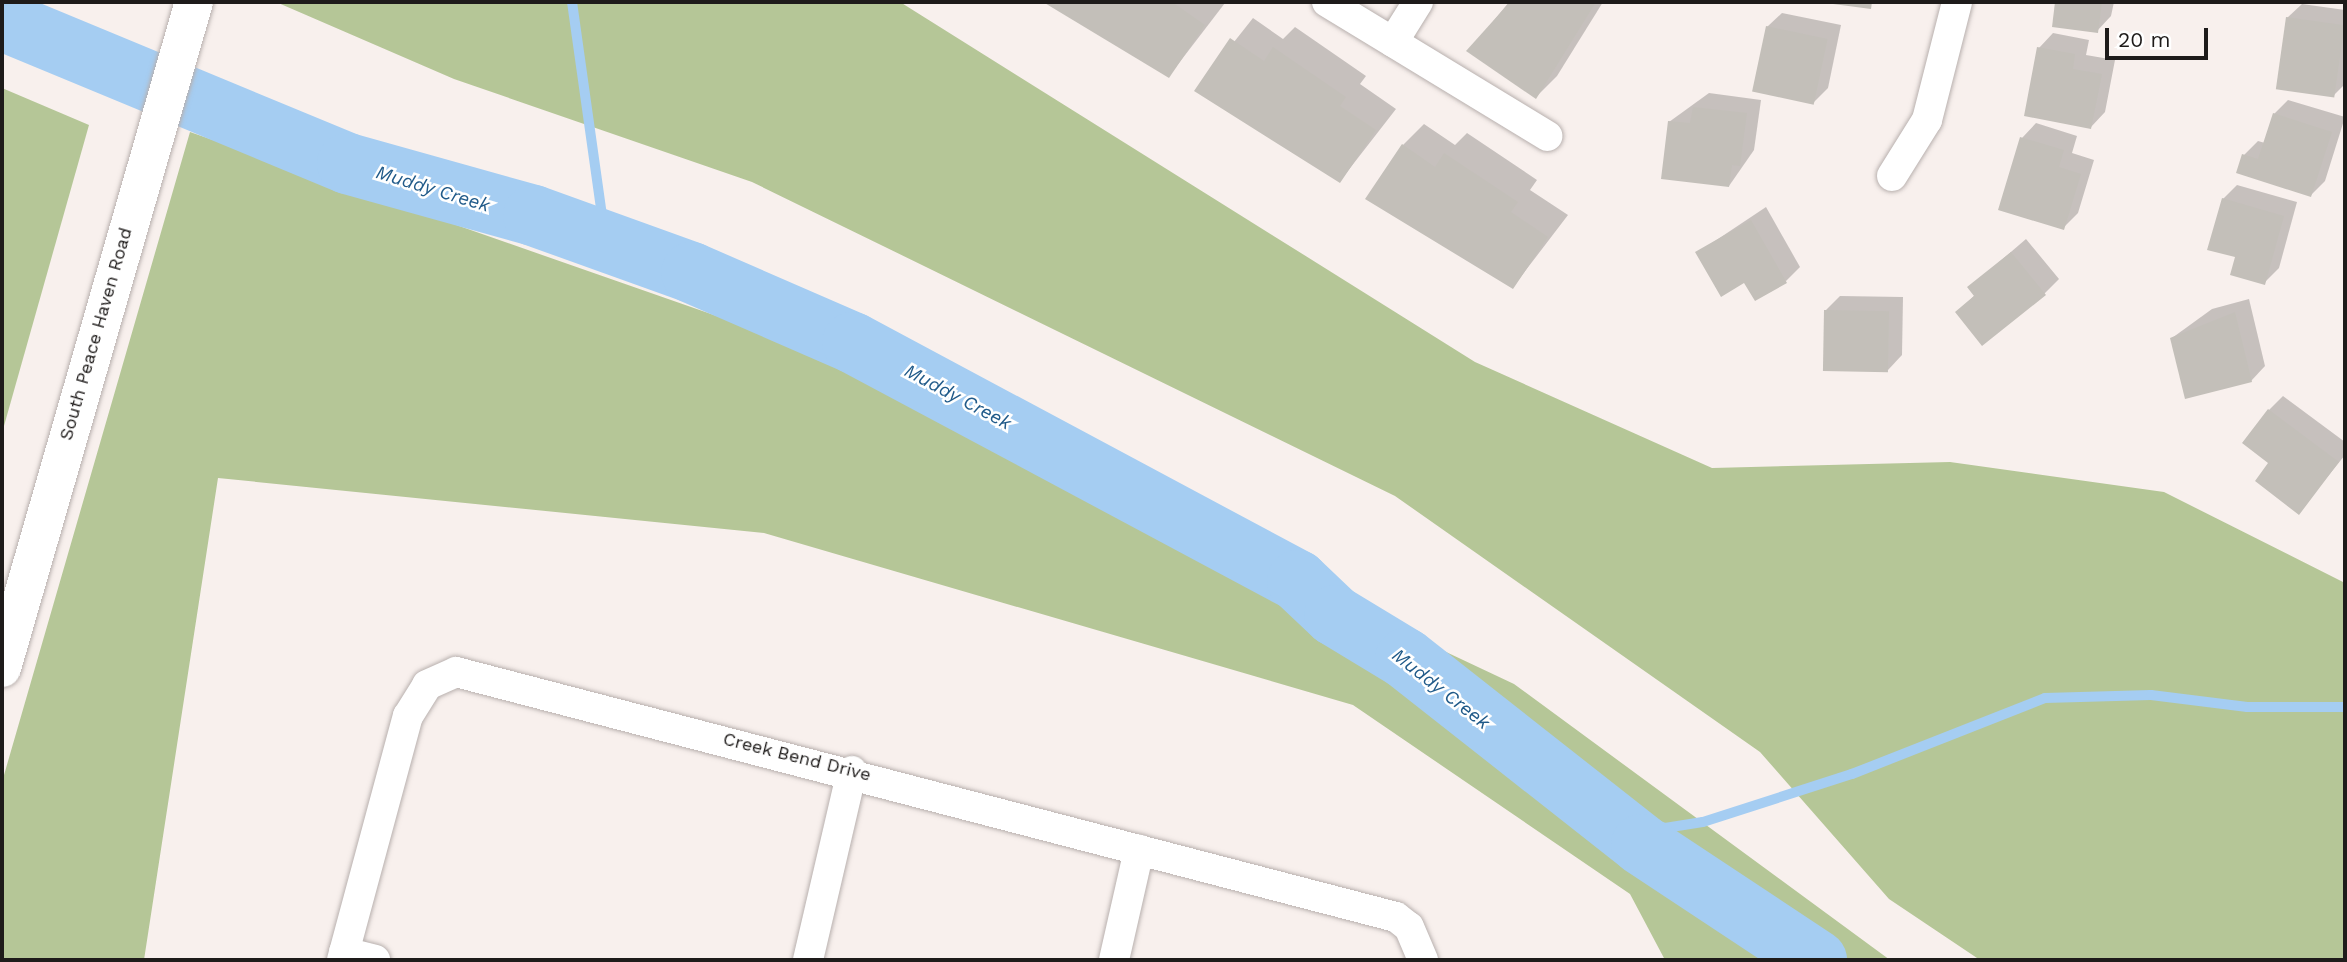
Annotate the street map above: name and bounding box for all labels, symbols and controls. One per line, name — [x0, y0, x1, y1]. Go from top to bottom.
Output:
scale bar — [2109, 14, 2212, 58]
text: 20 m — [2118, 27, 2170, 52]
water label: Muddy Creek — [373, 161, 493, 217]
street label: South Peace Haven Road — [55, 225, 137, 443]
water label: Muddy Creek — [900, 359, 1016, 435]
water label: Muddy Creek — [1387, 644, 1495, 734]
street label: Creek Bend Drive — [721, 728, 873, 786]

